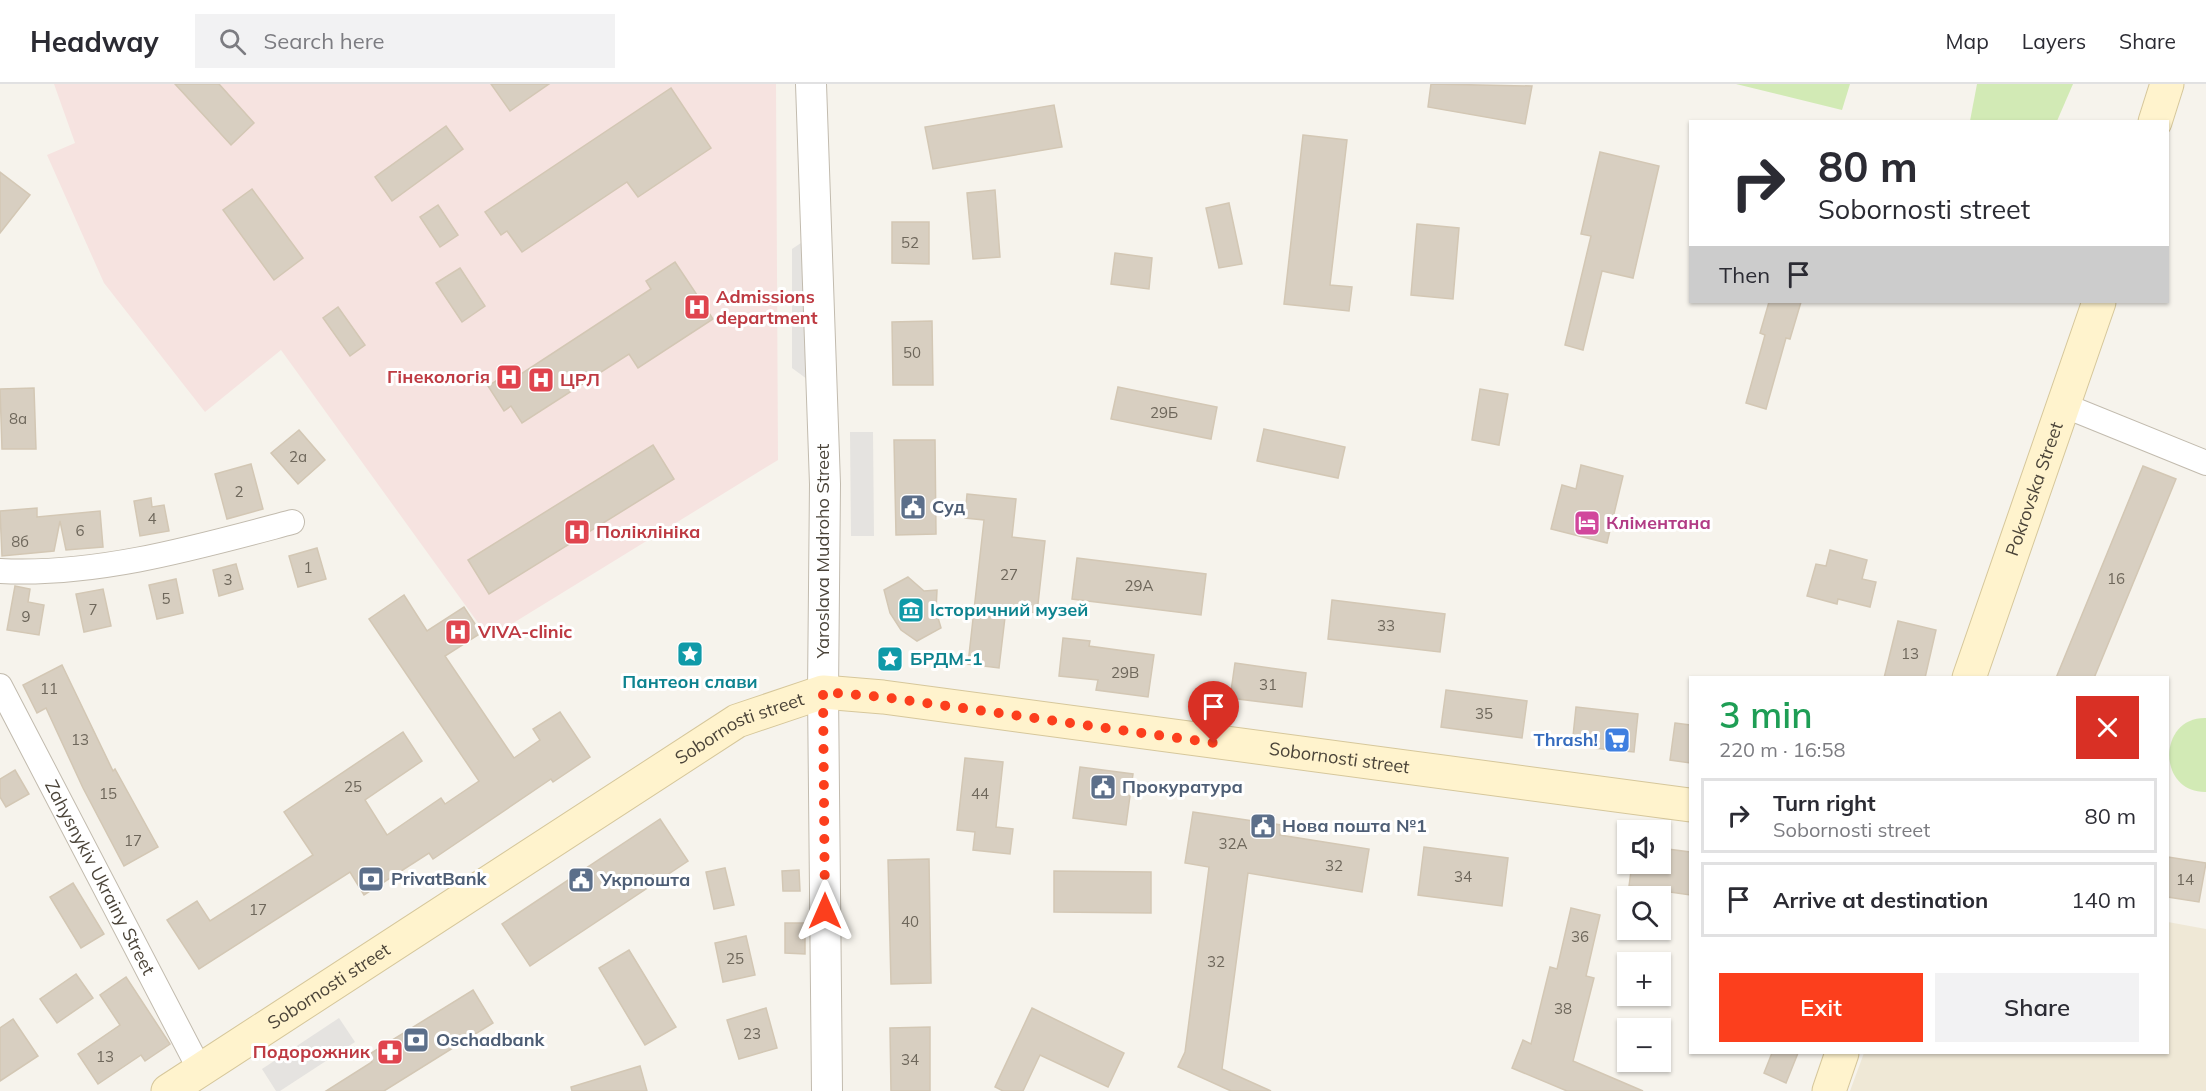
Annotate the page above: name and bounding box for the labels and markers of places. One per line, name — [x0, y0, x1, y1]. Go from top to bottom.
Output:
place label: Admissions department — [716, 285, 818, 329]
hospital icon: Admissions department — [682, 292, 712, 322]
hospital icon: Гінекологія — [494, 362, 524, 392]
place label: Гінекологія — [387, 365, 490, 388]
hospital icon: ЦРЛ — [526, 365, 556, 395]
place label: ЦРЛ — [560, 368, 600, 391]
public building icon: Суд — [898, 492, 928, 522]
place label: Суд — [932, 495, 966, 518]
hotel icon: Кліментана — [1572, 508, 1602, 538]
place label: Кліментана — [1606, 511, 1711, 534]
hospital icon: Поліклініка — [562, 517, 592, 547]
place label: Поліклініка — [596, 520, 700, 543]
museum icon: Історичний музей — [896, 595, 926, 625]
place label: Історичний музей — [930, 598, 1088, 621]
hospital icon: VIVA-clinic — [443, 617, 473, 647]
place label: VIVA-clinic — [477, 620, 572, 643]
place icon: Пантеон слави — [675, 639, 705, 669]
place icon: БРДМ-1 — [875, 644, 905, 674]
place label: БРДМ-1 — [910, 647, 983, 670]
place label: Пантеон слави — [622, 670, 758, 693]
pin — [1188, 681, 1239, 743]
supermarket icon: Thrash! — [1602, 725, 1632, 755]
place label: Thrash! — [1534, 728, 1598, 751]
public building icon: Прокуратура — [1088, 772, 1118, 802]
place label: Прокуратура — [1122, 775, 1243, 798]
public building icon: Нова пошта №1 — [1248, 811, 1278, 841]
place label: Нова пошта №1 — [1282, 814, 1427, 837]
bank icon: PrivatBank — [356, 864, 386, 894]
public building icon: Укрпошта — [566, 865, 596, 895]
place label: PrivatBank — [391, 867, 488, 890]
place label: Укрпошта — [599, 868, 690, 891]
bank icon: Oschadbank — [401, 1025, 431, 1055]
place label: Oschadbank — [436, 1028, 546, 1051]
pharmacy icon: Подорожник — [375, 1037, 405, 1067]
place label: Подорожник — [253, 1040, 371, 1063]

